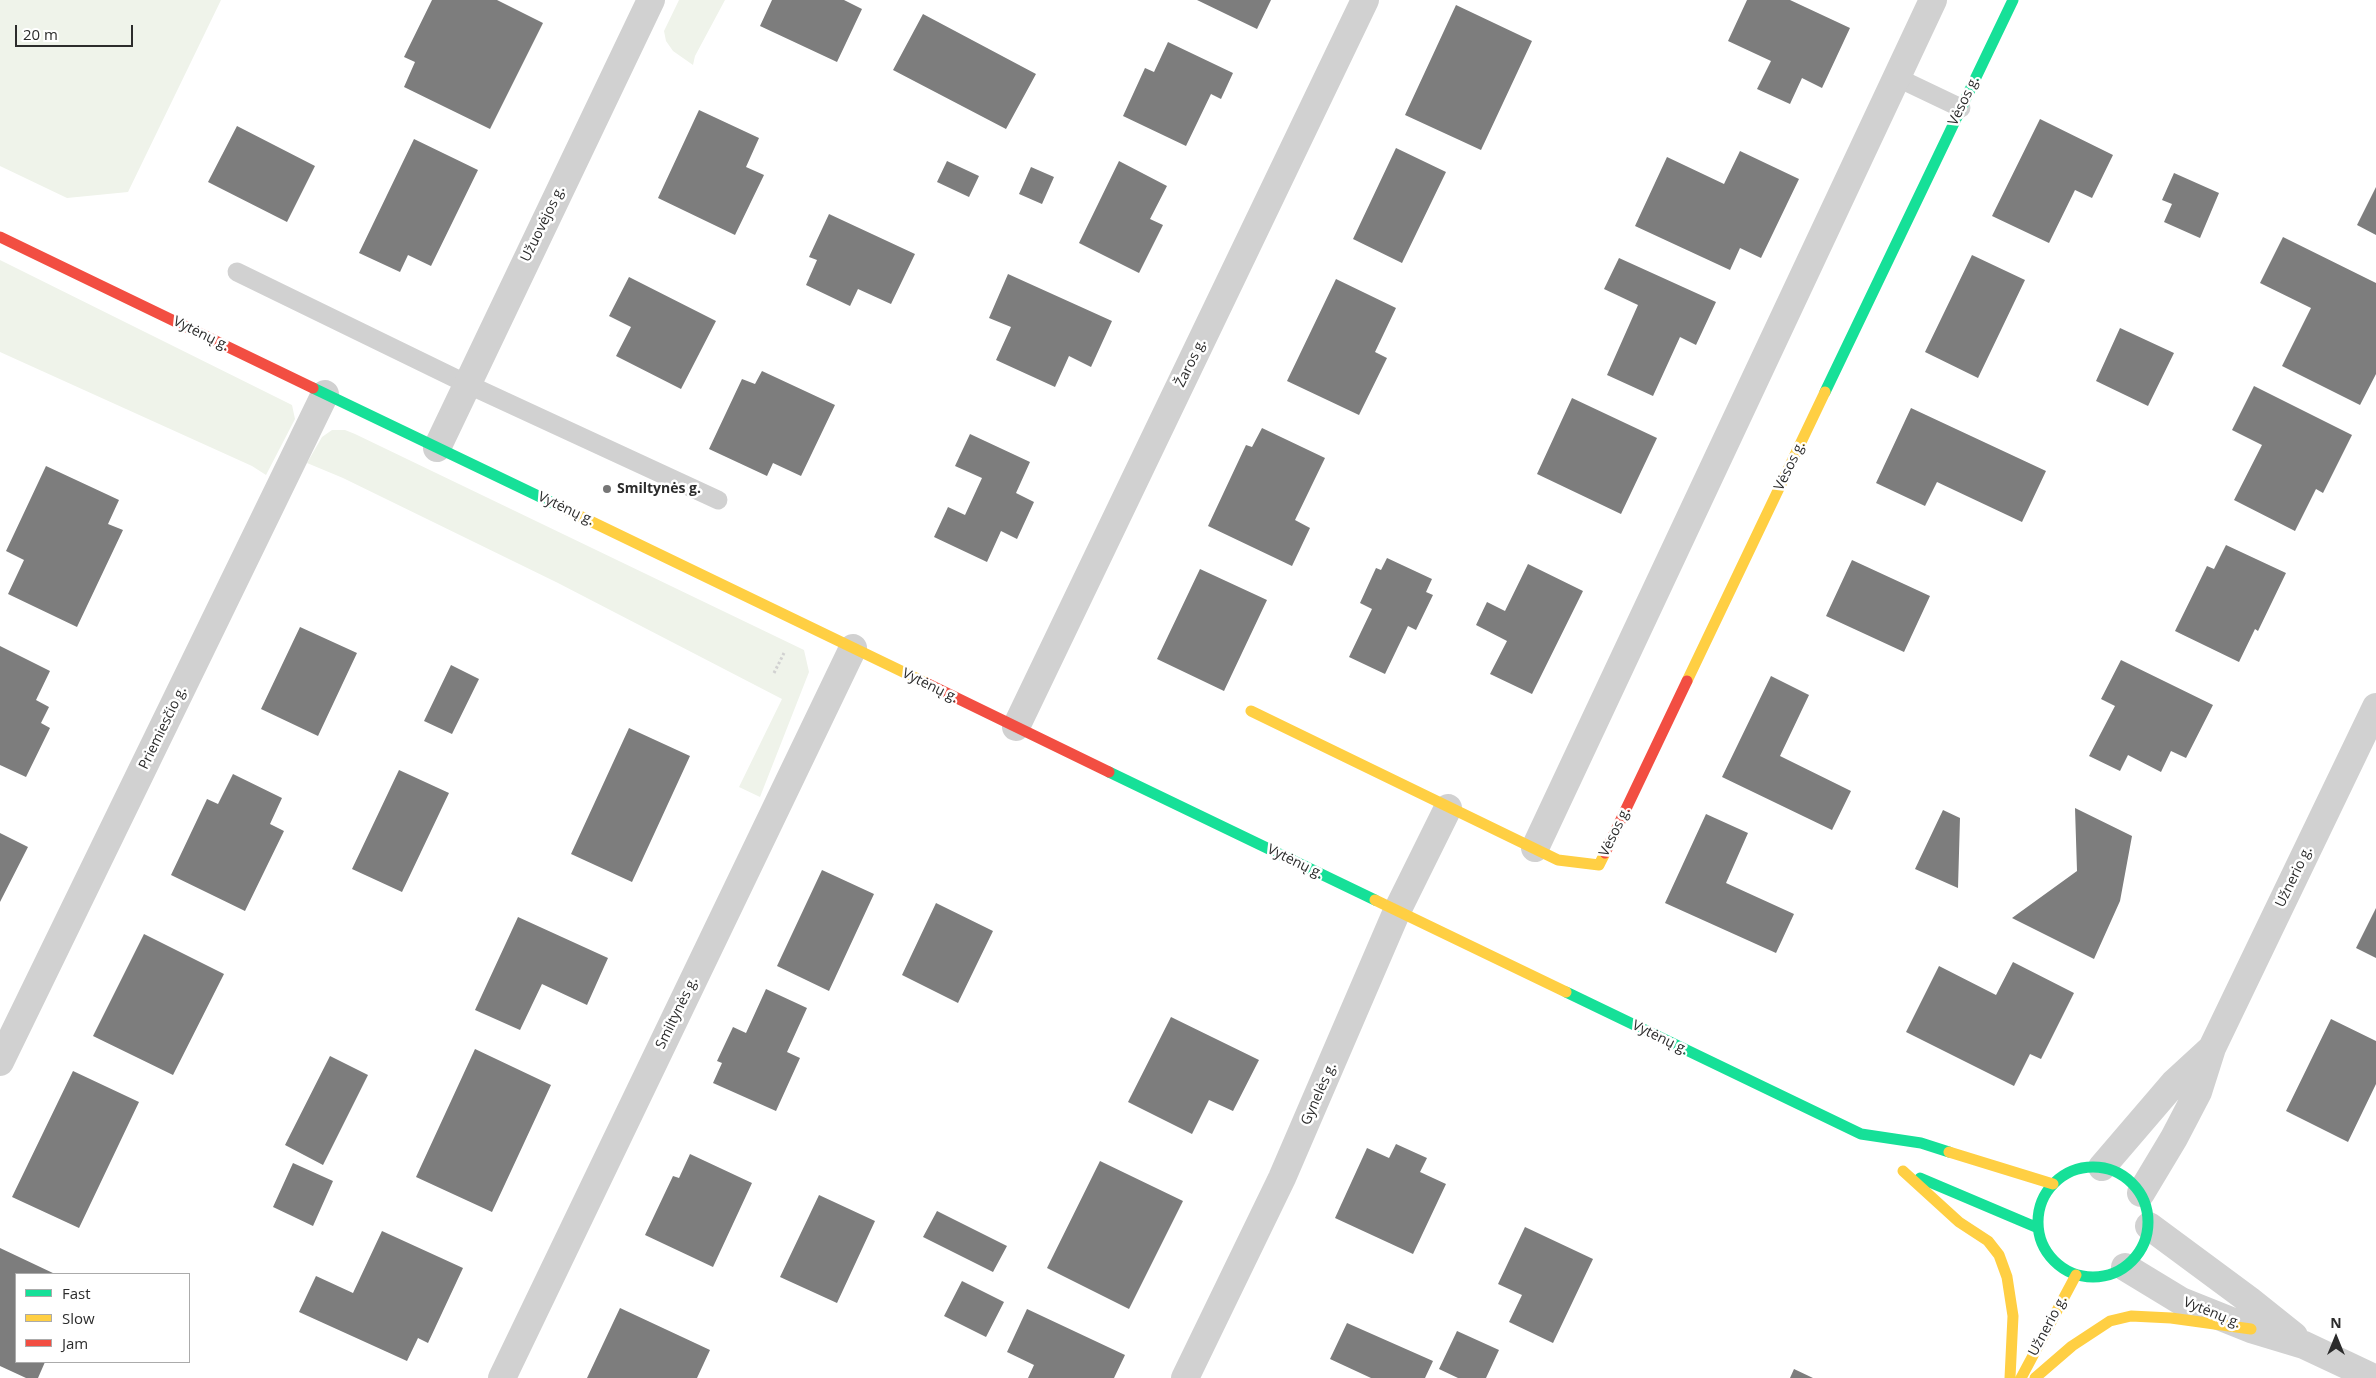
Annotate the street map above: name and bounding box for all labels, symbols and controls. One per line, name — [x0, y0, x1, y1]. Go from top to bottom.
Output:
scale bar — [18, 15, 135, 47]
text: 20 m — [23, 24, 58, 44]
street label: Vėsos g. — [1945, 74, 1983, 128]
street label: Užuovėjos g. — [517, 183, 569, 265]
street label: Vytėnų g. — [170, 313, 232, 355]
street label: Žaros g. — [1172, 336, 1210, 390]
street label: Vėsos g. — [1771, 439, 1809, 493]
place label: Smiltynės g. — [617, 481, 701, 497]
marker: Smiltynės g. — [601, 483, 613, 495]
street label: Vytėnų g. — [535, 489, 597, 529]
street label: Vytėnų g. — [899, 665, 961, 707]
street label: Priemiesčio g. — [136, 684, 190, 772]
street label: Vėsos g. — [1596, 805, 1634, 859]
street label: Vytėnų g. — [1264, 841, 1326, 883]
street label: Užnerio g. — [2272, 844, 2316, 910]
street label: Smiltynės g. — [652, 974, 702, 1052]
street label: Vytėnų g. — [1629, 1017, 1691, 1059]
street label: Gynelės g. — [1298, 1060, 1340, 1128]
legend — [15, 1273, 190, 1363]
text: Fast — [62, 1283, 91, 1303]
street label: Užnerio g. — [2025, 1293, 2071, 1359]
street label: Vytėnų g. — [2181, 1294, 2243, 1332]
text: Slow — [62, 1308, 95, 1328]
north arrow — [2311, 1313, 2361, 1363]
text: N — [2330, 1313, 2342, 1332]
text: Jam — [62, 1333, 88, 1353]

